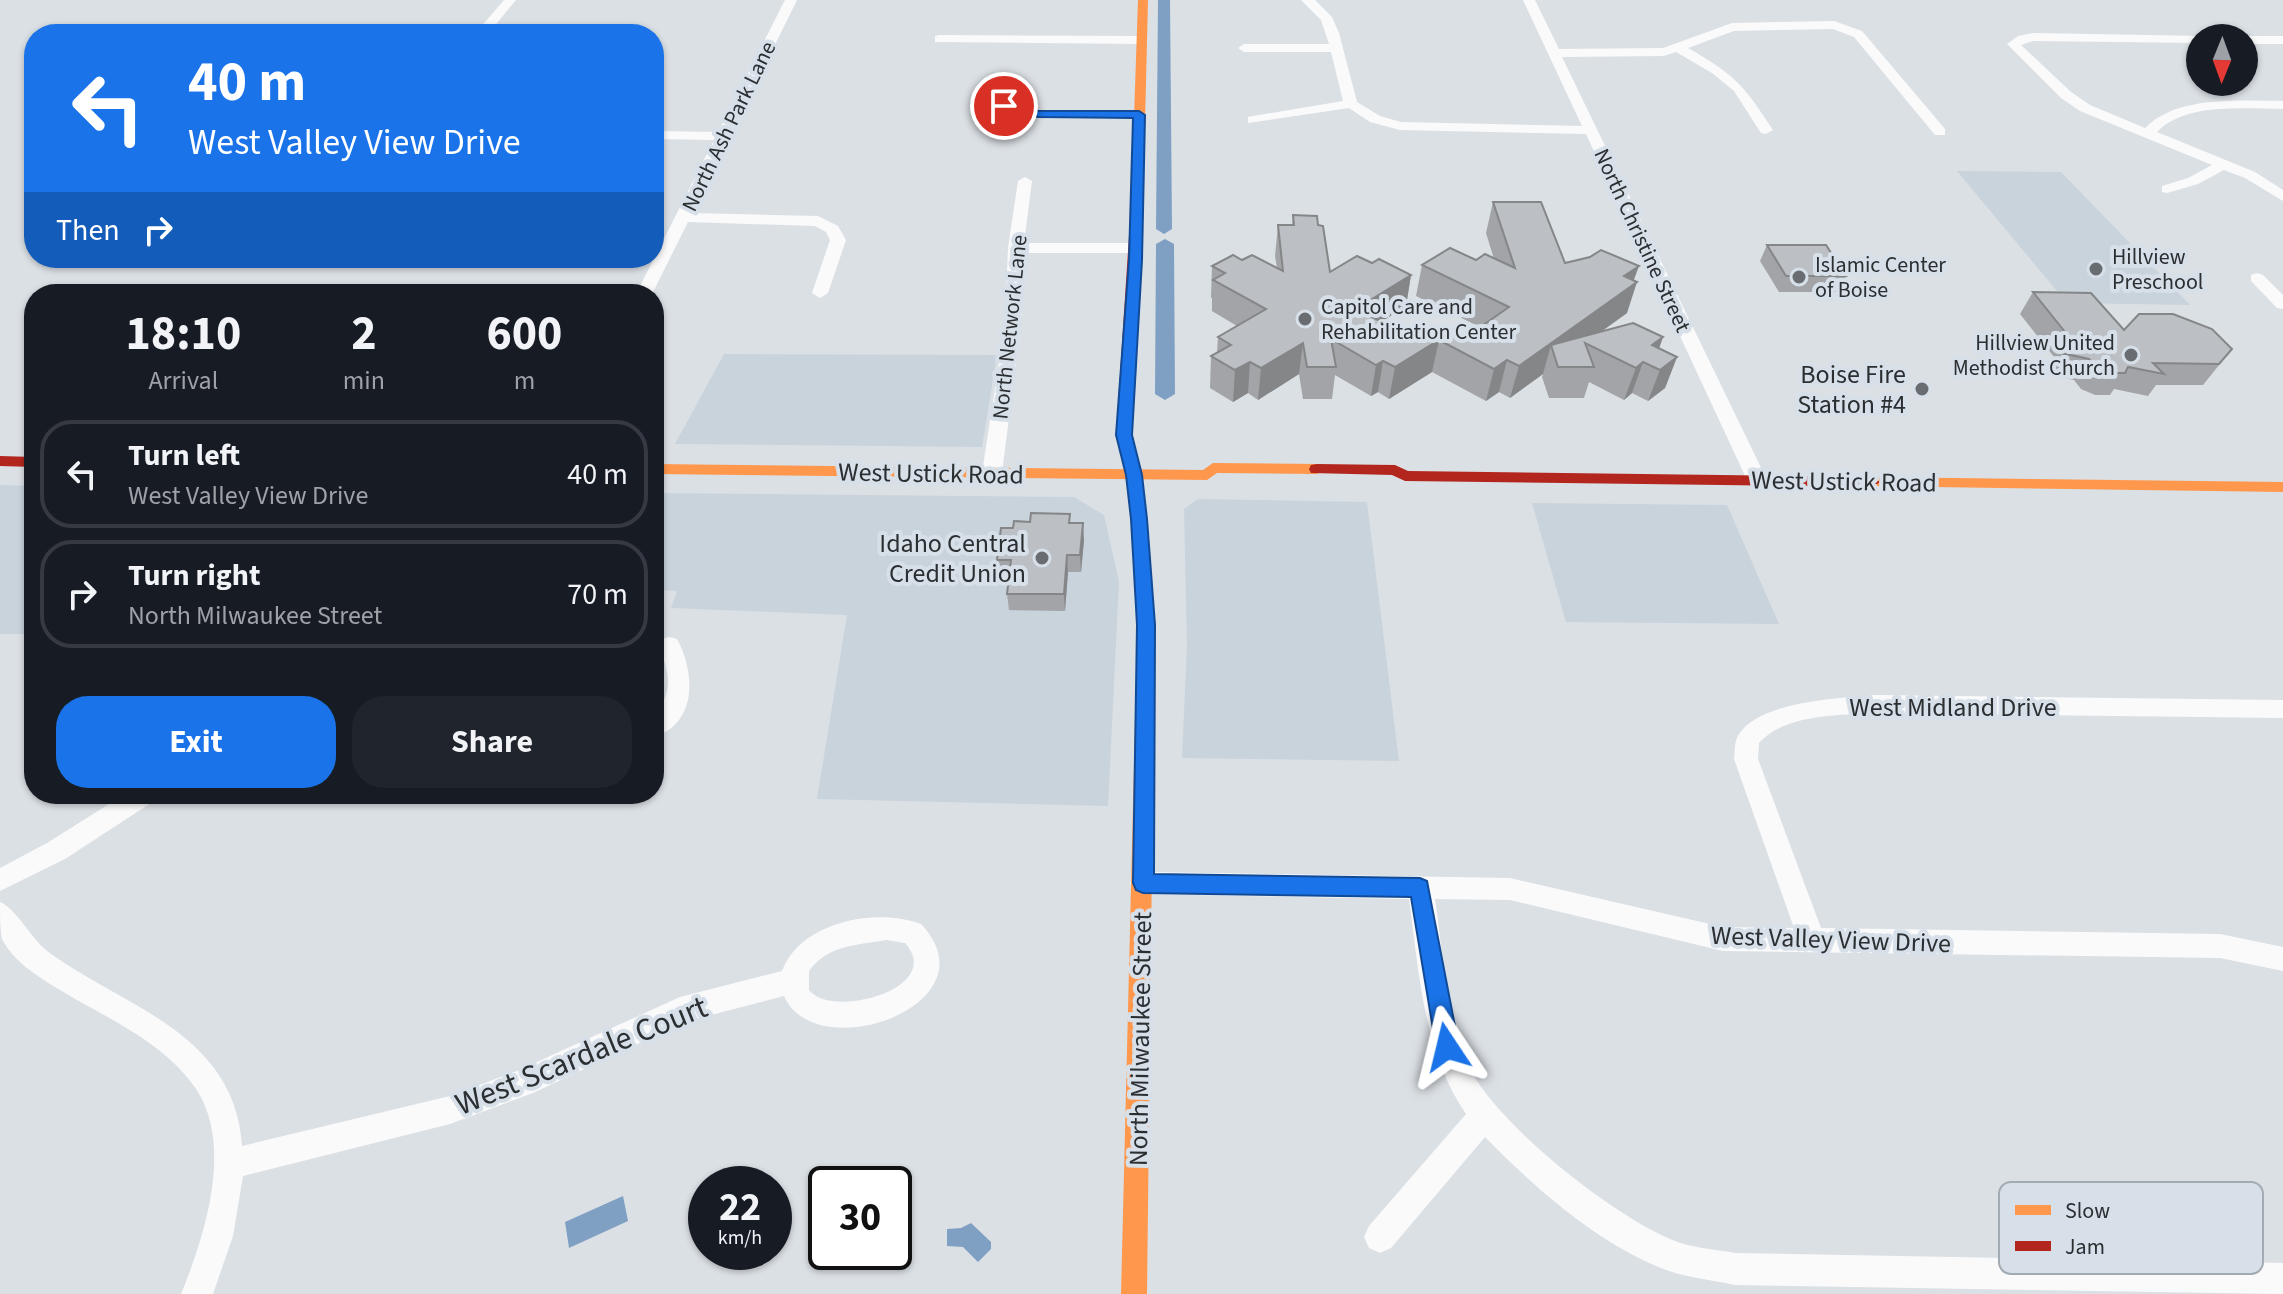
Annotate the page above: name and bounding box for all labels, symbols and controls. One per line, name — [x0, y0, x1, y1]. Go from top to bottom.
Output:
north arrow — [2186, 24, 2258, 96]
map controls — [2186, 24, 2258, 96]
street label: North Ash Park Lane — [674, 36, 784, 217]
text: 40 m — [188, 43, 306, 122]
icon: left — [56, 56, 160, 160]
pin — [970, 72, 1038, 140]
icon: arrive — [982, 84, 1026, 128]
text: West Valley View Drive — [188, 117, 521, 168]
street label: North Christine Street — [1585, 143, 1699, 338]
icon: right — [136, 208, 180, 252]
text: Then — [56, 209, 120, 252]
street label: North Network Lane — [984, 233, 1036, 421]
place label: Hillview Preschool — [2112, 241, 2203, 298]
place label: Islamic Center of Boise — [1815, 249, 1946, 306]
marker: Hillview Preschool — [2087, 260, 2105, 278]
marker: Islamic Center of Boise — [1790, 268, 1808, 286]
place label: Capitol Care and Rehabilitation Center — [1321, 291, 1516, 348]
text: 18:10 — [125, 300, 241, 368]
text: 2 — [351, 300, 377, 368]
text: 600 — [486, 300, 562, 368]
marker: Capitol Care and Rehabilitation Center — [1296, 310, 1314, 328]
place label: Hillview United Methodist Church — [1953, 327, 2115, 384]
marker: Hillview United Methodist Church — [2122, 346, 2140, 364]
place label: Boise Fire Station #4 — [1797, 356, 1906, 423]
text: Arrival — [148, 362, 218, 399]
text: min — [343, 362, 385, 399]
text: m — [514, 362, 535, 399]
marker: Boise Fire Station #4 — [1913, 380, 1931, 398]
text: Turn left — [128, 434, 240, 477]
icon: left — [60, 452, 104, 496]
text: 40 m — [567, 453, 628, 496]
street label: West Ustick Road — [838, 453, 1024, 494]
street label: West Ustick Road — [1751, 461, 1937, 502]
text: West Valley View Drive — [128, 477, 368, 514]
place label: Idaho Central Credit Union — [879, 525, 1026, 592]
marker: Idaho Central Credit Union — [1033, 549, 1051, 567]
text: Turn right — [128, 554, 260, 597]
icon: right — [60, 572, 104, 616]
text: 70 m — [567, 573, 628, 616]
text: North Milwaukee Street — [128, 597, 382, 634]
street label: West Midland Drive — [1849, 689, 2057, 726]
button: Exit — [56, 696, 336, 788]
button: Share — [352, 696, 632, 788]
street label: North Milwaukee Street — [1120, 911, 1161, 1166]
street label: West Valley View Drive — [1710, 917, 1952, 962]
street label: West Scardale Court — [448, 984, 715, 1128]
position arrow — [1405, 1005, 1489, 1089]
speed limit sign: 30 — [808, 1166, 912, 1270]
text: 22 — [719, 1179, 761, 1236]
legend — [1999, 1182, 2263, 1274]
text: Slow — [2065, 1195, 2110, 1227]
text: km/h — [718, 1224, 762, 1252]
text: Jam — [2065, 1231, 2105, 1263]

